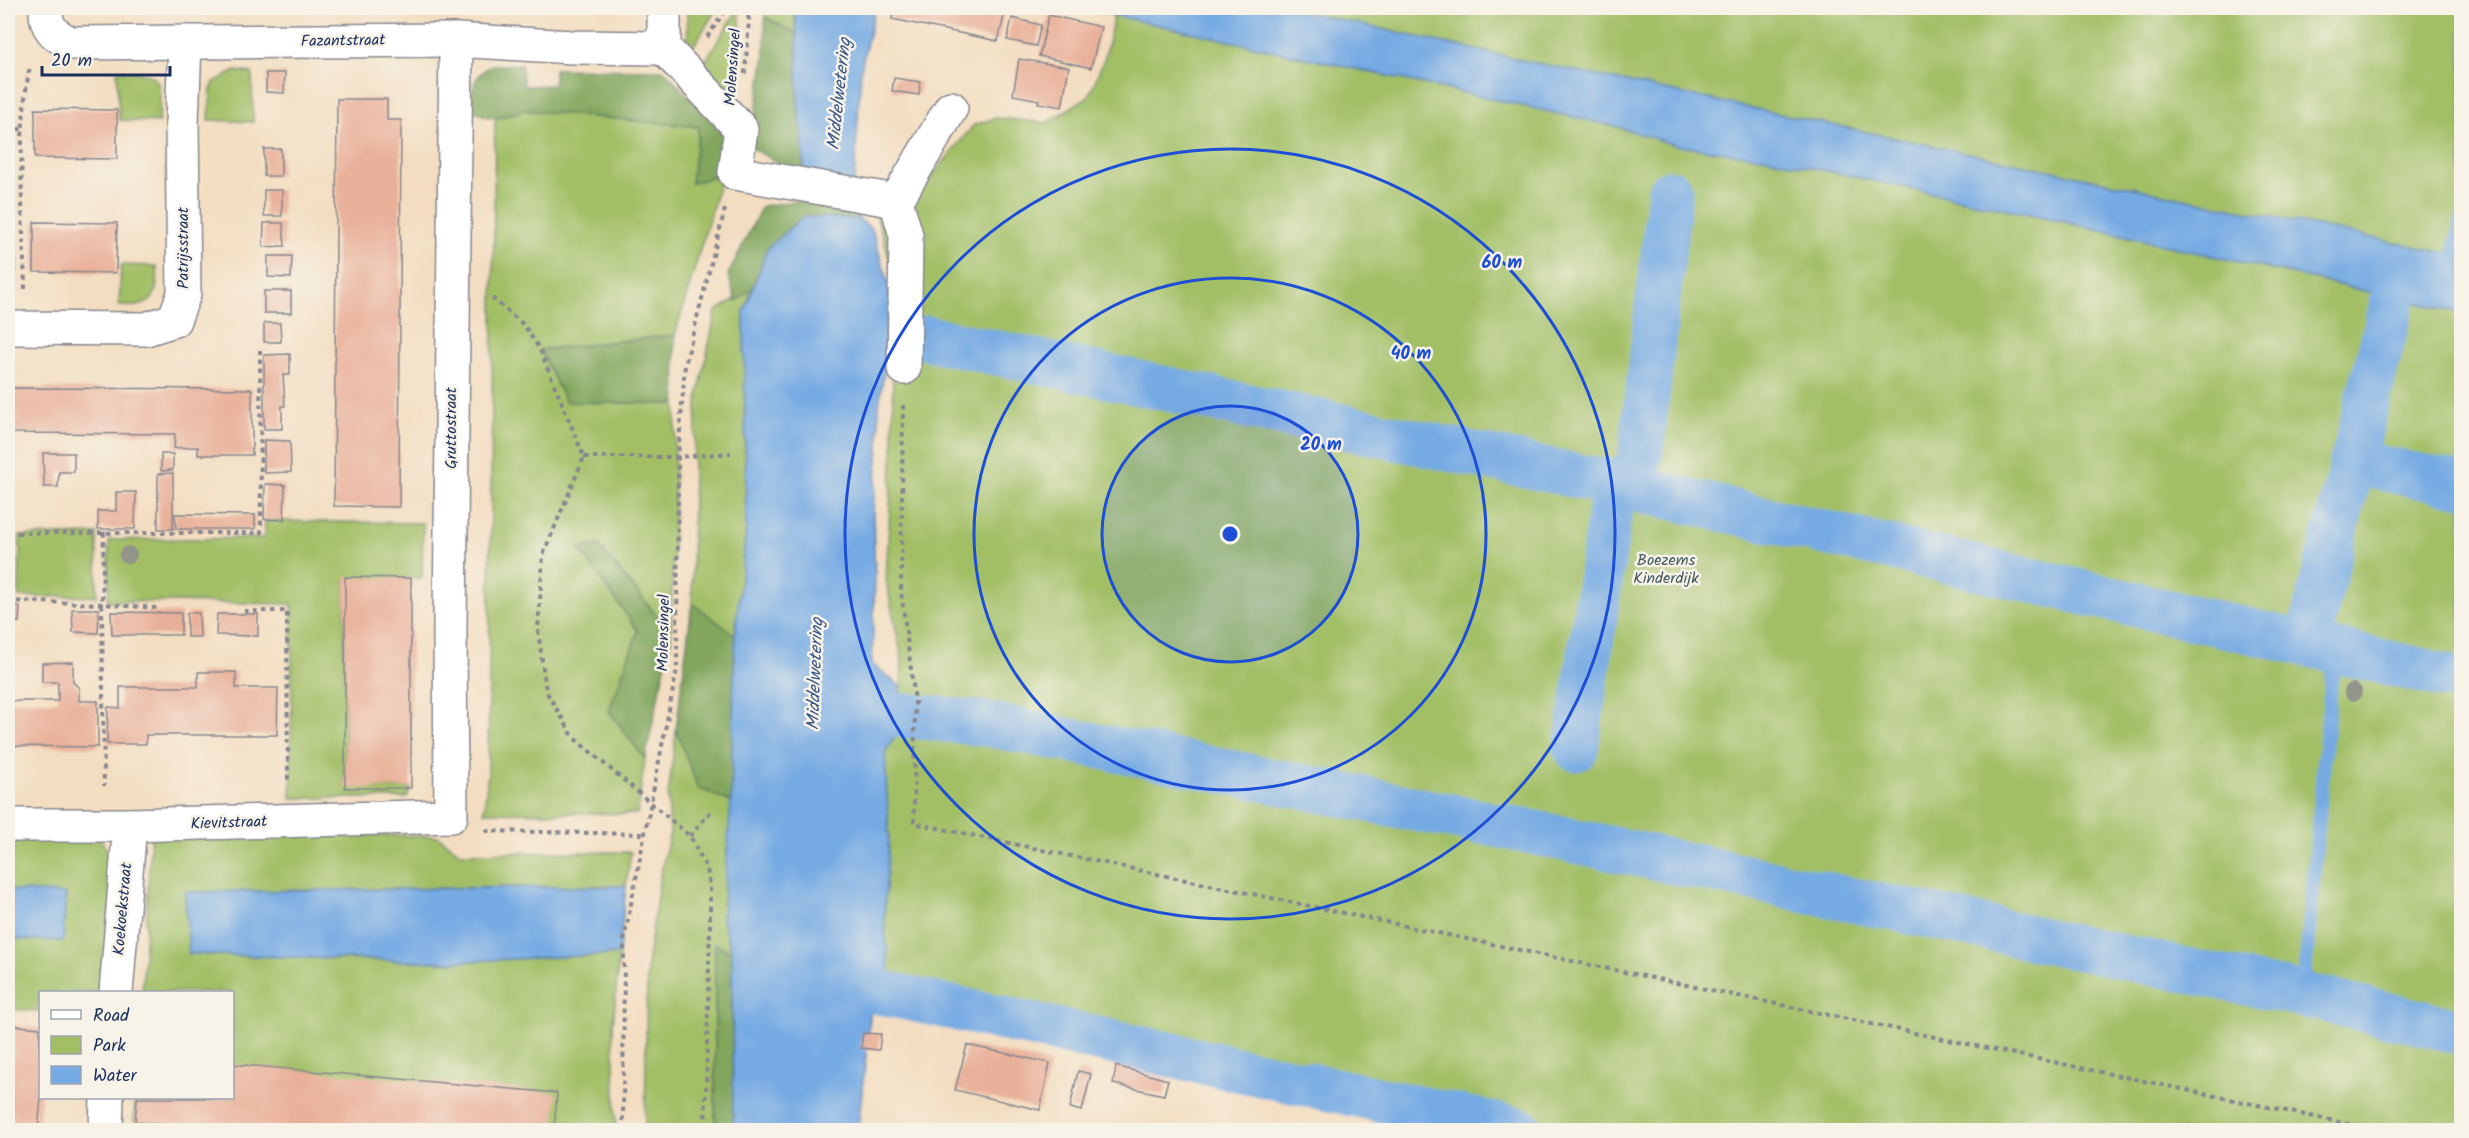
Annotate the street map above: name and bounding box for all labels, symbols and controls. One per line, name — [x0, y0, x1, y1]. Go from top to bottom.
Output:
street label: Molensingel — [718, 27, 748, 106]
street label: Fazantstraat — [300, 28, 386, 54]
water label: Middelwetering — [820, 35, 860, 152]
scale bar — [42, 39, 170, 77]
text: 20 m — [51, 47, 92, 76]
street label: Patrijsstraat — [171, 206, 196, 289]
text: 60 m — [1482, 249, 1523, 278]
text: 40 m — [1391, 340, 1432, 369]
street label: Gruttostraat — [439, 386, 464, 469]
text: 20 m — [1300, 431, 1342, 460]
centre of rings — [1220, 524, 1240, 544]
park label: Boezems Kinderdijk — [1633, 548, 1699, 591]
street label: Molensingel — [651, 594, 677, 672]
water label: Middelwetering — [800, 616, 833, 731]
street label: Kievitstraat — [190, 809, 269, 837]
street label: Koekoekstraat — [107, 861, 140, 956]
legend — [39, 991, 234, 1099]
text: Road — [93, 1002, 130, 1031]
text: Park — [93, 1032, 126, 1061]
text: Water — [93, 1062, 138, 1091]

